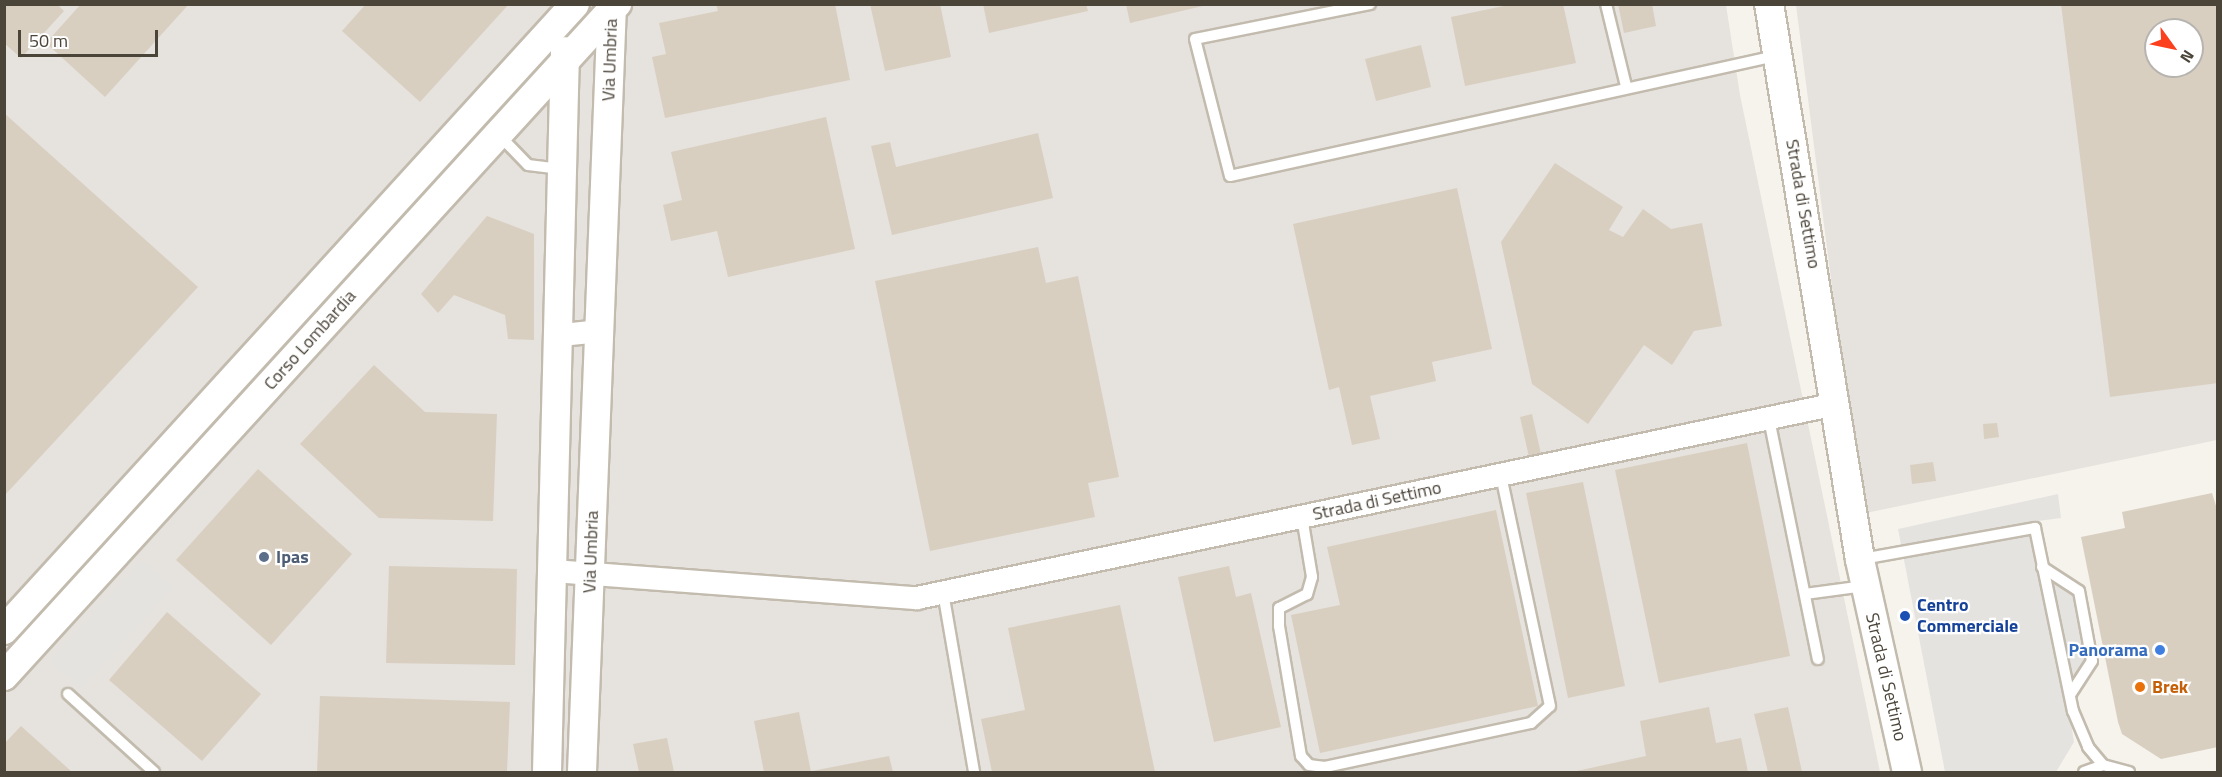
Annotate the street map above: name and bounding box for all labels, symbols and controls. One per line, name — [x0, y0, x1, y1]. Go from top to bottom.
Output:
scale bar — [21, 18, 160, 56]
street label: Via Umbria — [598, 18, 622, 102]
north arrow — [2144, 18, 2204, 78]
text: 50 m — [29, 27, 68, 54]
text: N — [2174, 46, 2201, 68]
street label: Strada di Settimo — [1781, 138, 1825, 270]
street label: Corso Lombardia — [259, 286, 361, 394]
street label: Strada di Settimo — [1311, 477, 1443, 525]
street label: Via Umbria — [579, 510, 603, 594]
place label: Ipas — [276, 546, 309, 568]
marker: Ipas — [257, 550, 271, 564]
place label: Centro Commerciale — [1917, 595, 2018, 638]
marker: Centro Commerciale — [1898, 609, 1912, 623]
street label: Strada di Settimo — [1861, 611, 1911, 743]
place label: Panorama — [2069, 639, 2148, 661]
marker: Panorama — [2153, 643, 2167, 657]
place label: Brek — [2152, 676, 2188, 698]
marker: Brek — [2133, 680, 2147, 694]

